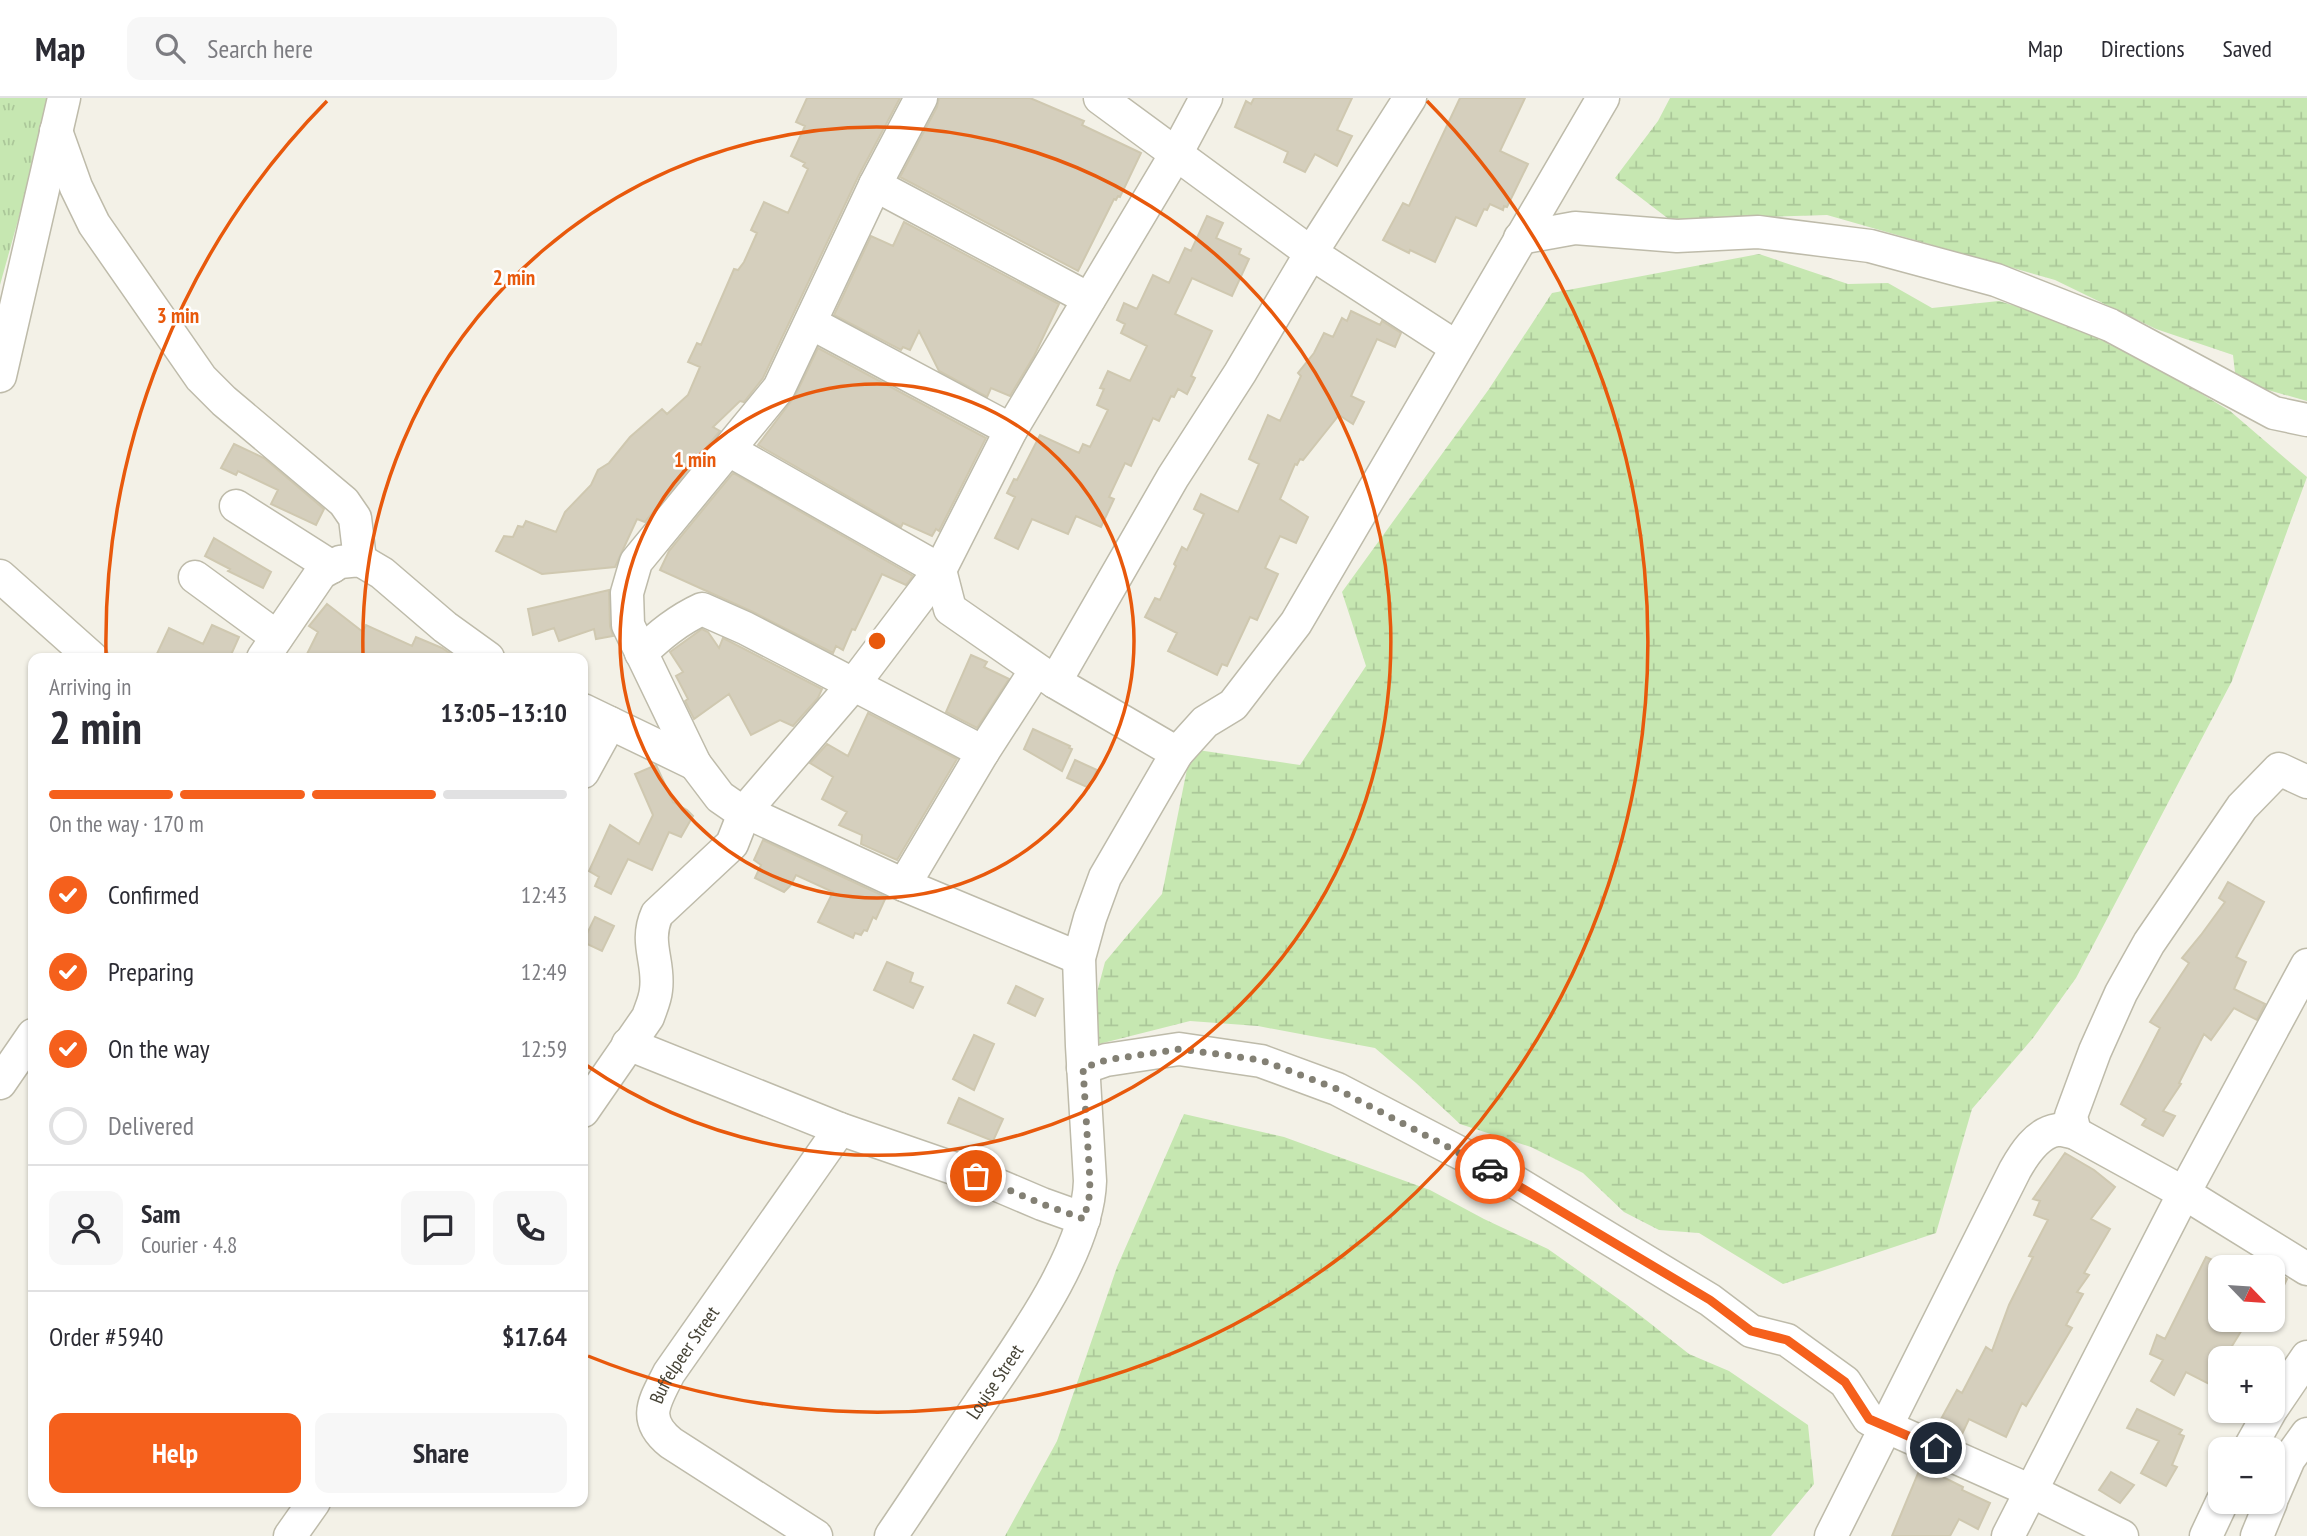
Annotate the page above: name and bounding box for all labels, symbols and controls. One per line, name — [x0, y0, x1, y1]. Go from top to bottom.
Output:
search box — [127, 17, 617, 80]
text: Map — [35, 27, 85, 70]
icon: search — [151, 29, 189, 67]
text: Search here — [207, 32, 313, 65]
text: Map — [2028, 33, 2063, 64]
text: Directions — [2101, 33, 2185, 64]
text: Saved — [2223, 33, 2272, 64]
text: 2 min — [493, 264, 535, 291]
text: 3 min — [157, 302, 199, 329]
text: 1 min — [674, 446, 716, 473]
centre of rings — [865, 629, 889, 653]
text: Arriving in — [49, 672, 131, 701]
text: 13:05–13:10 — [440, 696, 567, 729]
text: 2 min — [49, 697, 142, 757]
text: On the way · 170 m — [49, 809, 204, 838]
icon: check — [49, 876, 87, 914]
text: Confirmed — [108, 878, 199, 911]
text: 12:43 — [521, 880, 567, 909]
icon: check — [49, 953, 87, 991]
text: Preparing — [108, 955, 194, 988]
text: 12:49 — [521, 957, 567, 986]
icon: check — [49, 1030, 87, 1068]
text: On the way — [108, 1032, 210, 1065]
text: 12:59 — [521, 1034, 567, 1063]
text: Delivered — [108, 1109, 194, 1142]
courier — [1455, 1134, 1525, 1204]
pin — [946, 1146, 1006, 1206]
icon: car — [1471, 1150, 1509, 1188]
icon: bag — [957, 1157, 995, 1195]
button: person — [49, 1191, 123, 1265]
button: chat — [401, 1191, 475, 1265]
button: phone — [493, 1191, 567, 1265]
text: Sam — [141, 1197, 180, 1230]
text: Courier · 4.8 — [141, 1230, 237, 1259]
north arrow — [2208, 1255, 2286, 1332]
map controls — [2208, 1255, 2285, 1514]
street label: Buffelpeer Street — [644, 1301, 725, 1407]
text: Order #5940 — [49, 1320, 164, 1353]
text: $17.64 — [502, 1320, 567, 1353]
street label: Louise Street — [961, 1339, 1029, 1424]
button: + — [2208, 1346, 2285, 1423]
button: Help — [49, 1413, 301, 1493]
button: Share — [315, 1413, 567, 1493]
pin — [1906, 1418, 1966, 1478]
icon: home — [1917, 1429, 1955, 1467]
button: − — [2208, 1437, 2285, 1514]

